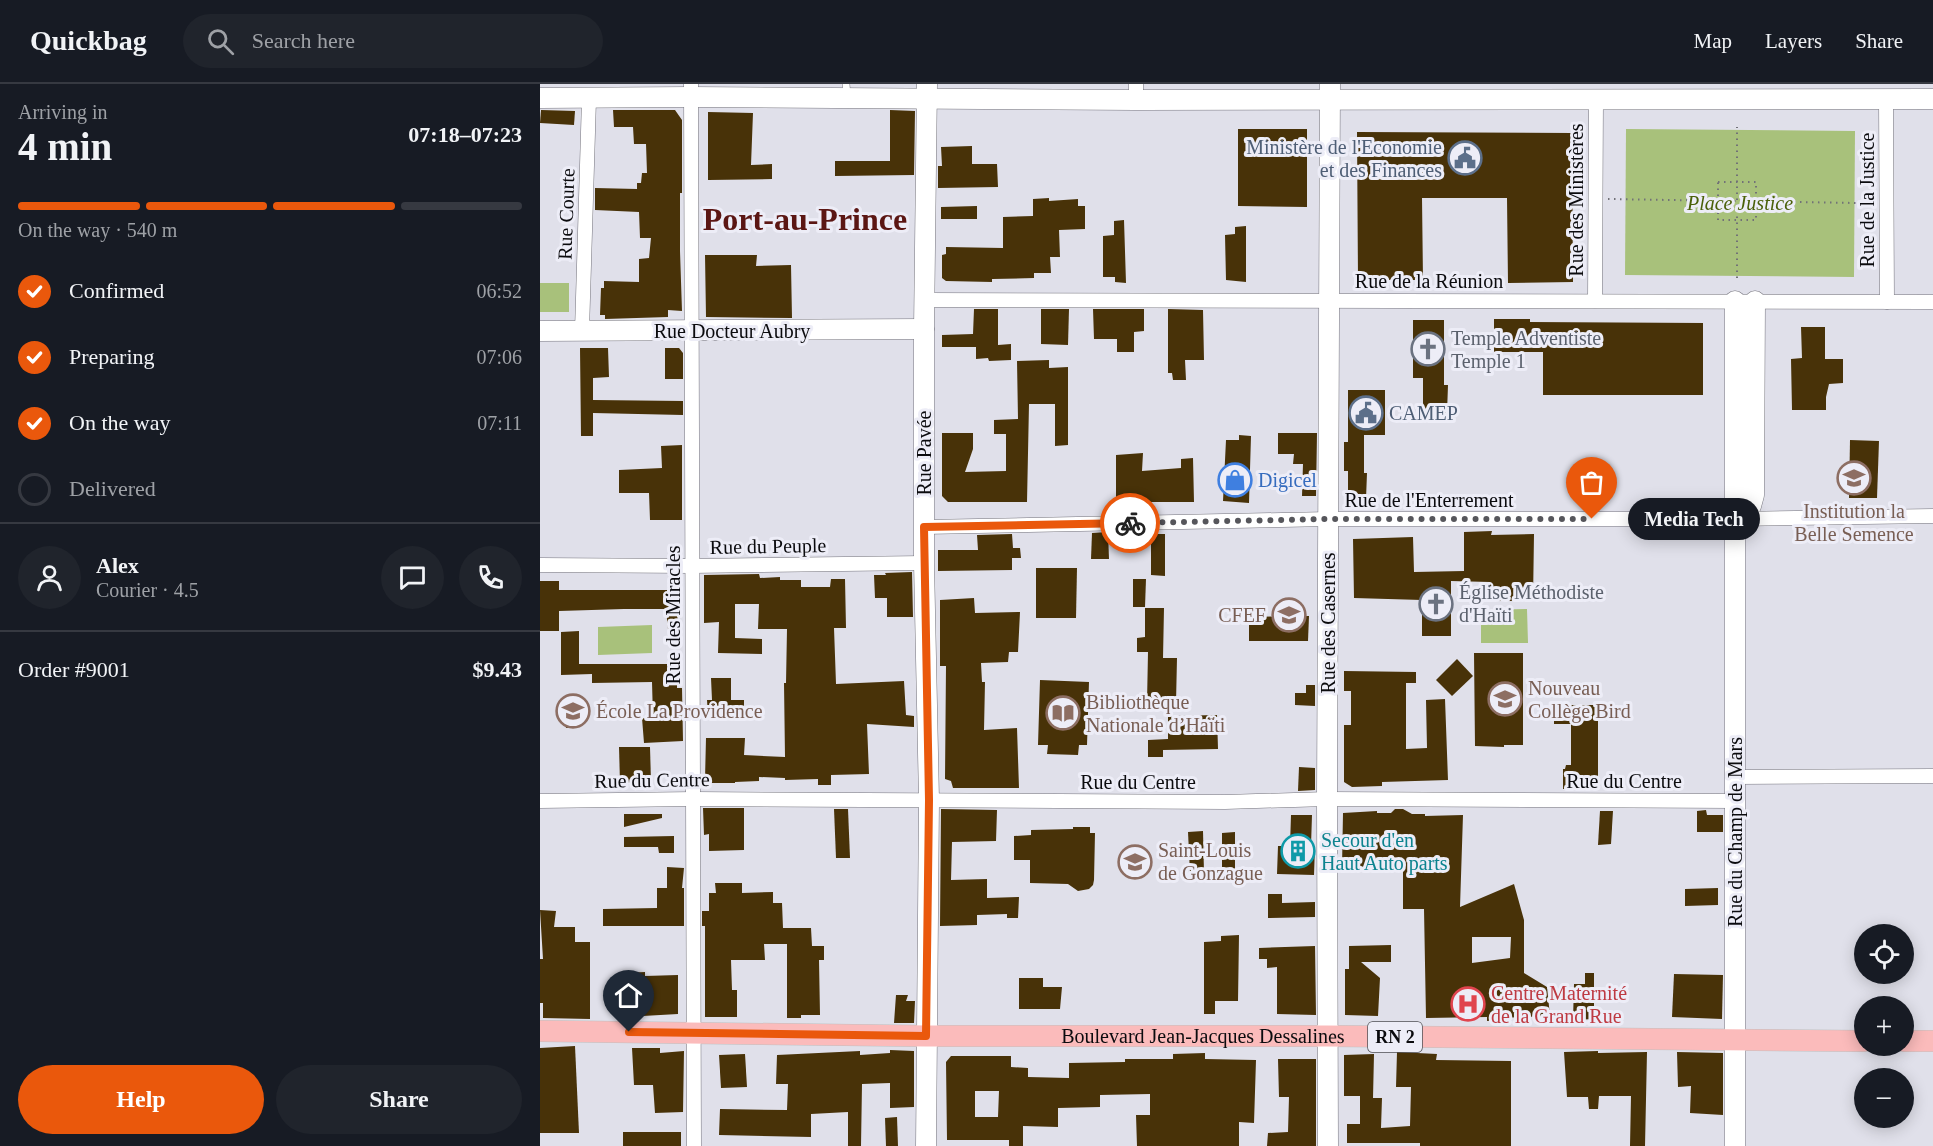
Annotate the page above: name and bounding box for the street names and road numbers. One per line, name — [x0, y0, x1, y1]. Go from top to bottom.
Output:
street label: Rue des Ministères — [1565, 123, 1587, 277]
street label: Rue de la Justice — [1856, 132, 1878, 267]
street label: Rue Courte — [553, 168, 579, 260]
street label: Rue de la Réunion — [1355, 270, 1503, 292]
street label: Rue Docteur Aubry — [654, 320, 810, 343]
street label: Rue Pavée — [913, 410, 935, 495]
street label: Rue de l'Enterrement — [1344, 489, 1514, 511]
street label: Rue du Peuple — [709, 534, 827, 559]
street label: Rue des Miracles — [662, 545, 684, 684]
street label: Rue des Casernes — [1317, 552, 1339, 694]
street label: Rue du Champ de Mars — [1724, 737, 1747, 927]
street label: Rue du Centre — [594, 768, 710, 792]
street label: Rue du Centre — [1566, 770, 1682, 792]
street label: Rue du Centre — [1080, 771, 1196, 793]
road number: RN 2 — [1368, 1022, 1422, 1052]
street label: Boulevard Jean-Jacques Dessalines — [1061, 1025, 1345, 1048]

